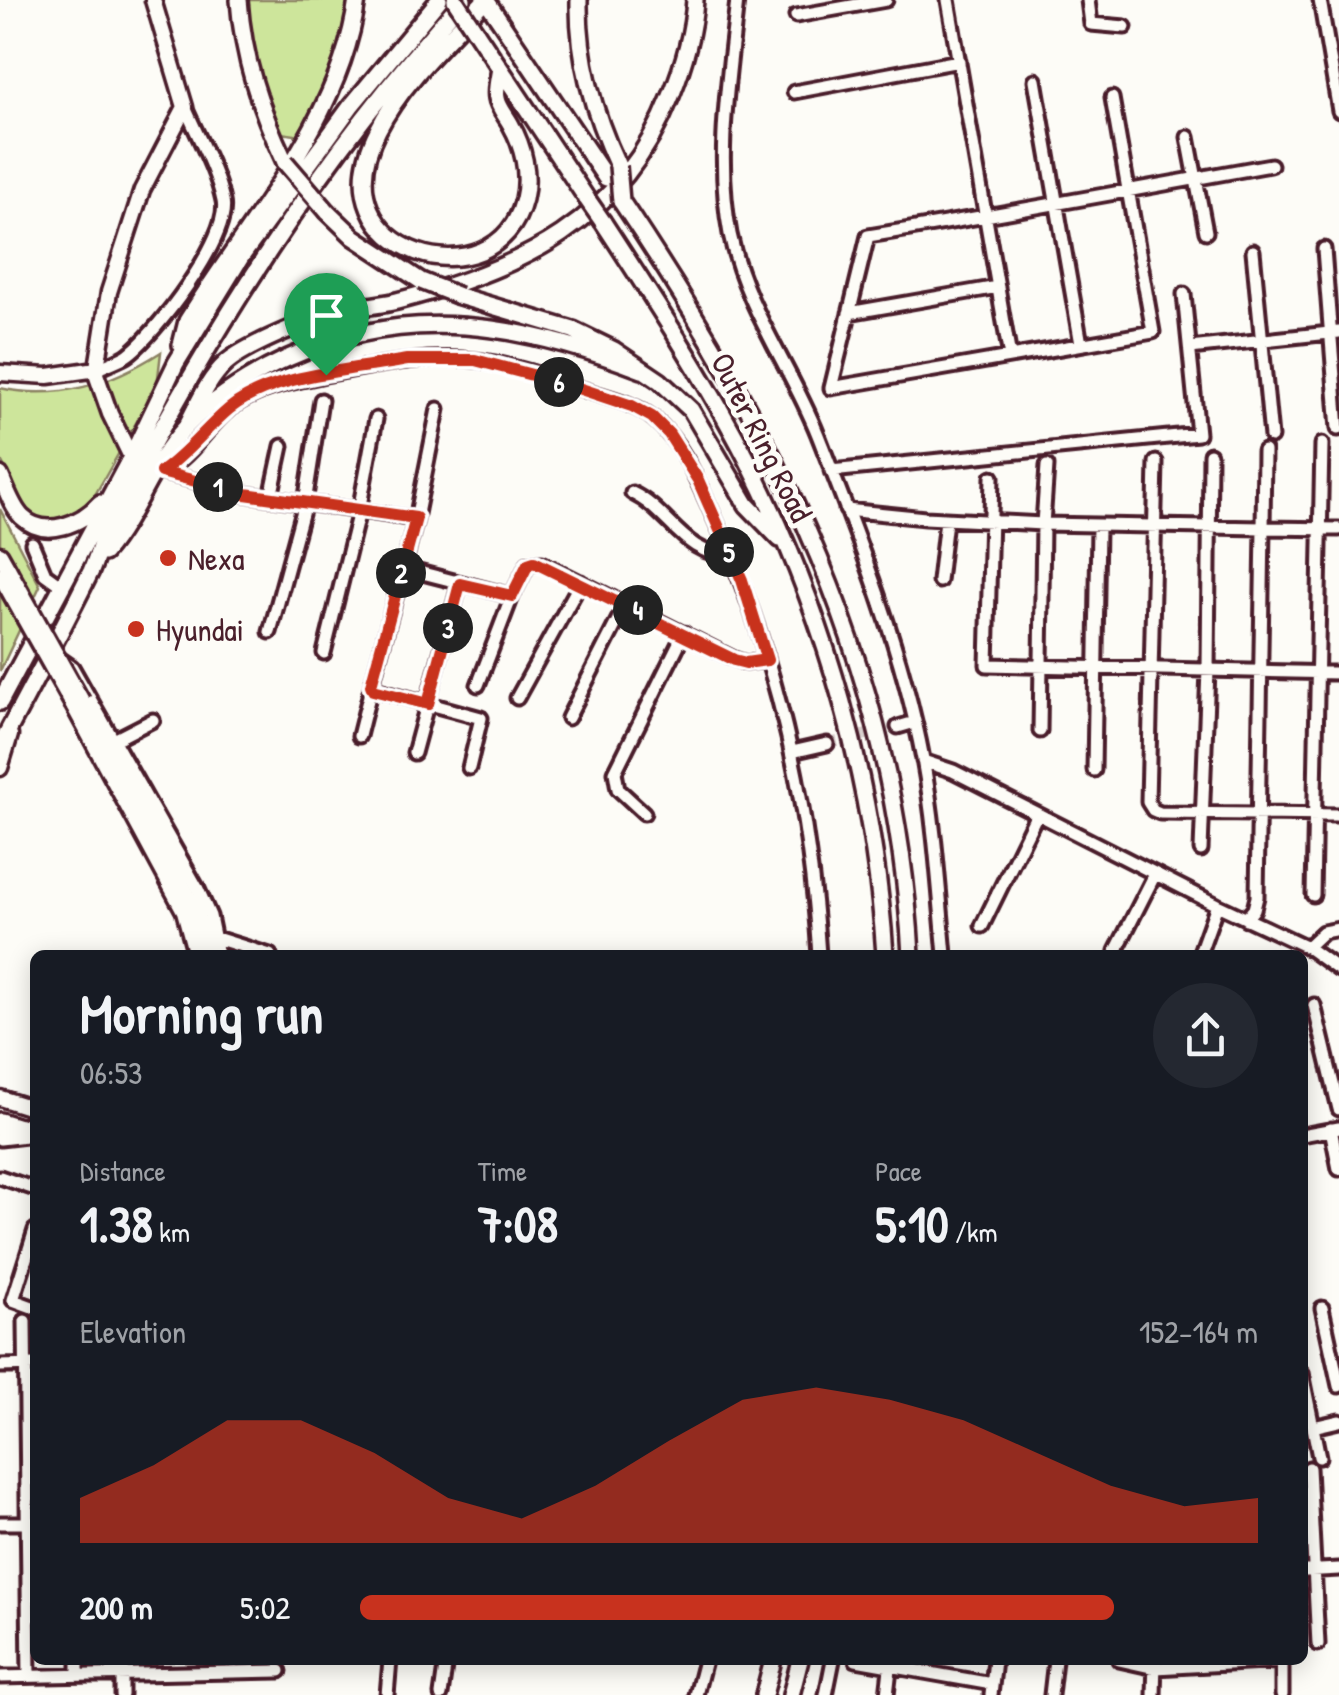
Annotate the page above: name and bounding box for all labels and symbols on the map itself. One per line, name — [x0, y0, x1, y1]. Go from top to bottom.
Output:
pin — [284, 273, 369, 376]
street label: Outer Ring Road — [701, 345, 823, 529]
pin: 6 — [534, 357, 584, 407]
pin: 1 — [193, 462, 243, 512]
pin: 5 — [704, 527, 754, 577]
place label: Nexa — [188, 537, 245, 580]
marker: Nexa — [157, 547, 179, 569]
pin: 2 — [376, 548, 426, 598]
pin: 4 — [613, 585, 663, 635]
pin: 3 — [423, 603, 473, 653]
place label: Hyundai — [156, 608, 244, 651]
marker: Hyundai — [125, 618, 147, 640]

